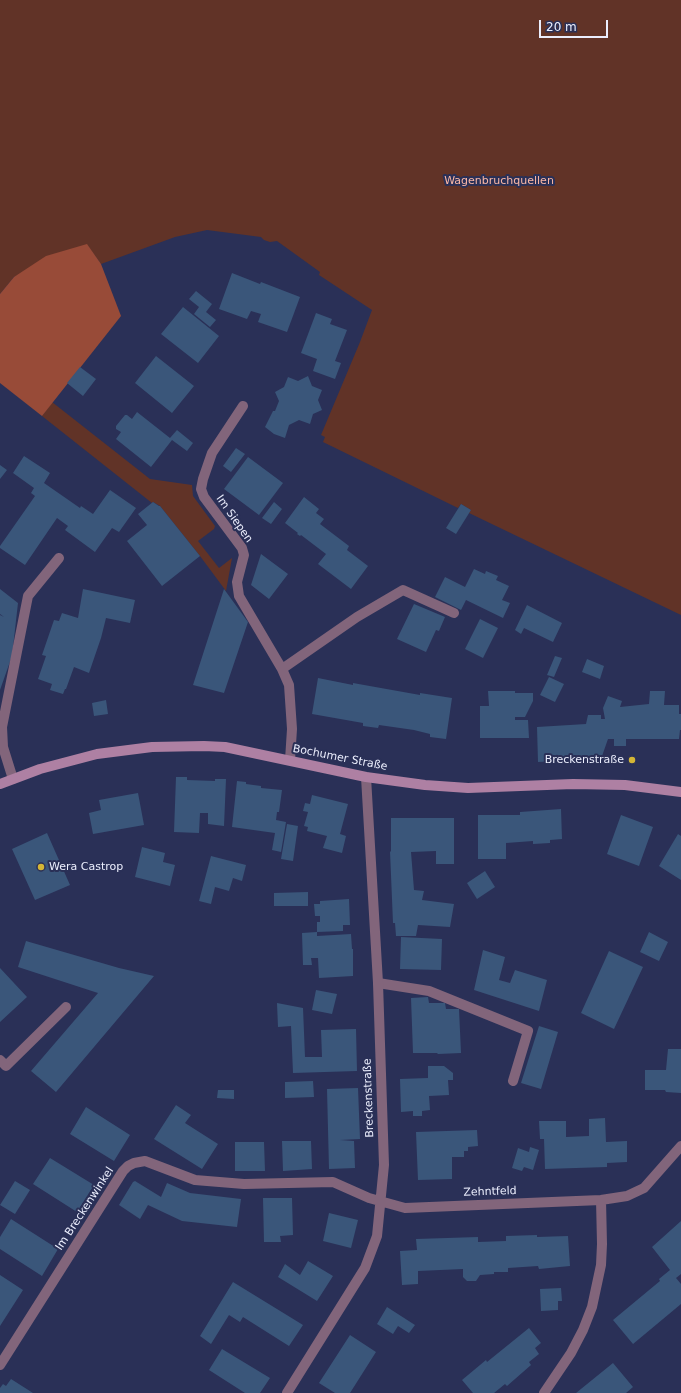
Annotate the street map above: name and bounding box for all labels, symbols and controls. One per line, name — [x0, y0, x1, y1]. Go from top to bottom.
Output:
scale bar — [541, 12, 610, 38]
text: 20 m — [546, 20, 577, 34]
park label: Wagenbruchquellen — [444, 174, 554, 188]
street label: Im Siepen — [213, 493, 255, 545]
street label: Bochumer Straße — [292, 742, 388, 774]
place label: Breckenstraße — [545, 753, 624, 767]
marker: Breckenstraße — [627, 755, 637, 765]
place label: Wera Castrop — [49, 860, 123, 874]
marker: Wera Castrop — [36, 862, 46, 872]
street label: Breckenstraße — [361, 1058, 377, 1138]
street label: Im Breckenwinkel — [53, 1165, 117, 1253]
street label: Zehntfeld — [463, 1184, 517, 1200]

